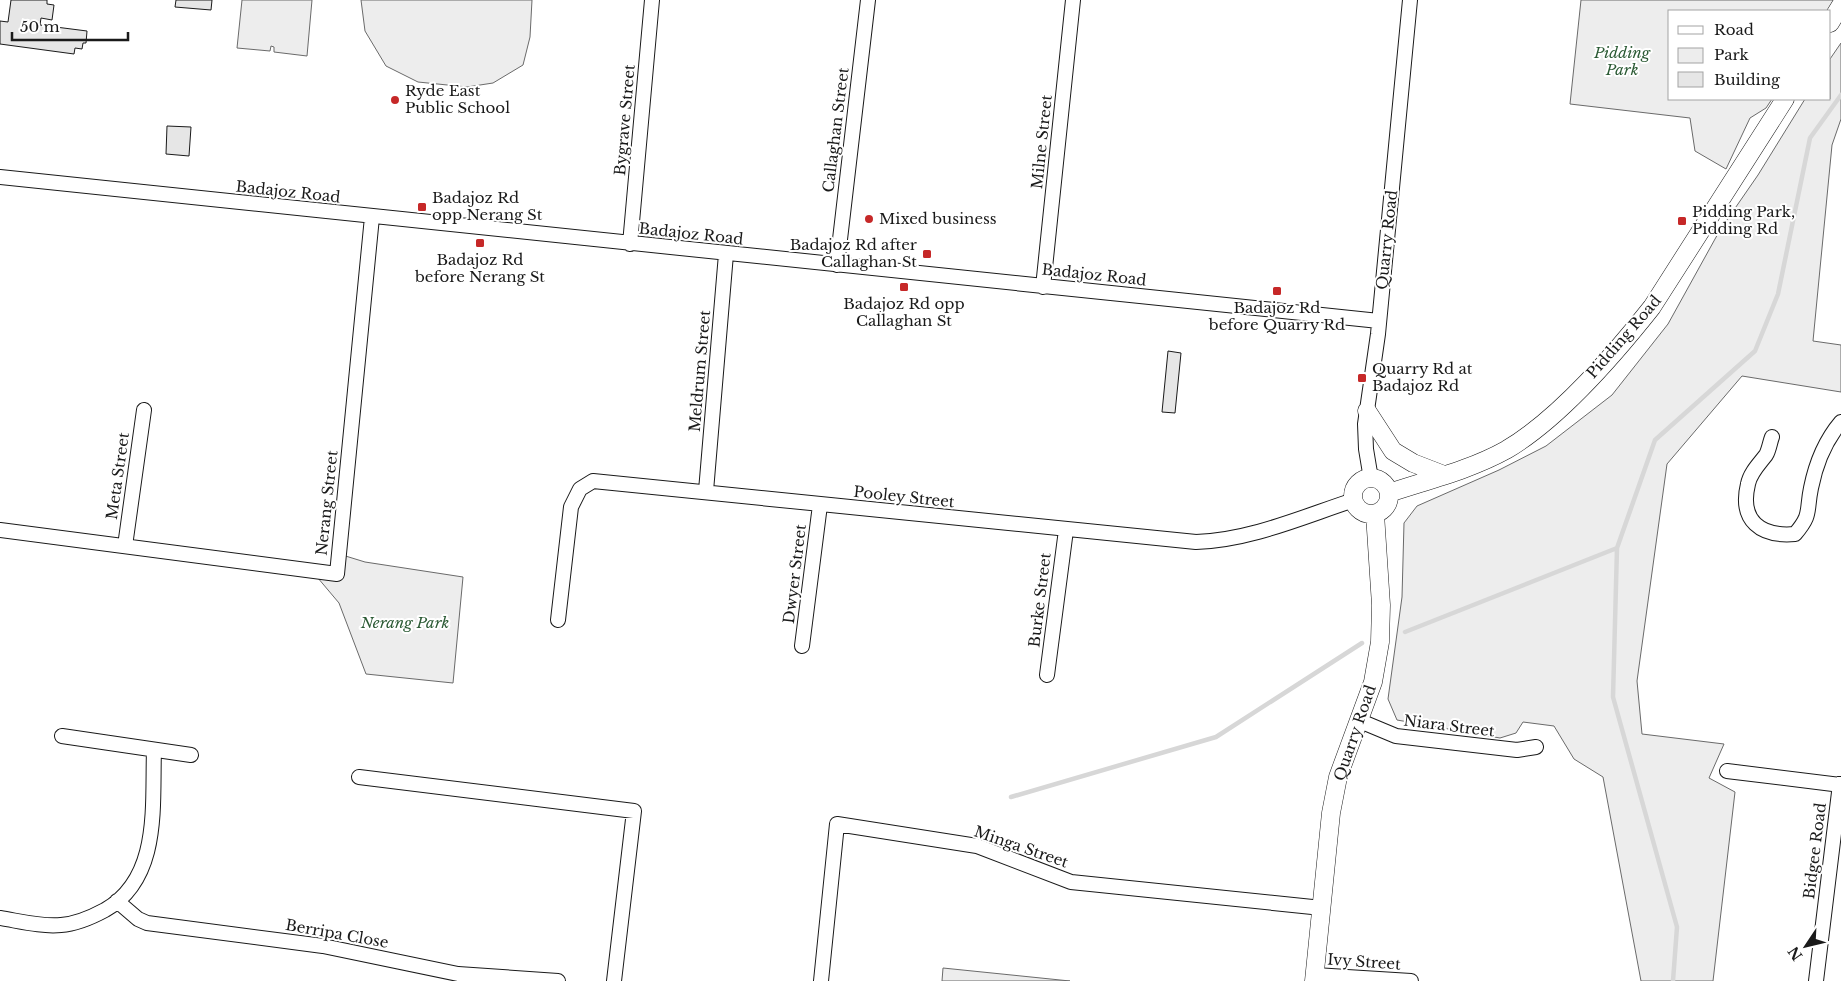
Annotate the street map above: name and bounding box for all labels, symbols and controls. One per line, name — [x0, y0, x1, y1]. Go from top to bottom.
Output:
scale bar — [12, 10, 129, 42]
legend — [1668, 10, 1831, 100]
text: 50 m — [20, 17, 60, 36]
text: Road — [1714, 20, 1754, 39]
park label: Pidding Park — [1593, 43, 1651, 79]
text: Park — [1714, 45, 1750, 64]
street label: Bygrave Street — [610, 63, 639, 176]
street label: Callaghan Street — [818, 66, 853, 194]
text: Building — [1714, 70, 1781, 89]
place label: Ryde East Public School — [405, 81, 510, 117]
marker: Ryde East Public School — [389, 94, 401, 106]
street label: Milne Street — [1027, 94, 1056, 190]
street label: Badajoz Road — [235, 177, 341, 206]
place label: Badajoz Rd opp Nerang St — [432, 188, 543, 224]
street label: Quarry Road — [1372, 189, 1401, 291]
marker: Badajoz Rd opp Nerang St — [416, 201, 428, 213]
place label: Pidding Park, Pidding Rd — [1692, 202, 1795, 238]
place label: Mixed business — [879, 209, 997, 228]
marker: Mixed business — [863, 213, 875, 225]
marker: Pidding Park, Pidding Rd — [1676, 215, 1688, 227]
street label: Badajoz Road — [638, 219, 744, 248]
place label: Badajoz Rd after Callaghan St — [790, 235, 918, 271]
marker: Badajoz Rd before Nerang St — [474, 237, 486, 249]
marker: Badajoz Rd after Callaghan St — [921, 248, 933, 260]
place label: Badajoz Rd before Nerang St — [414, 250, 545, 286]
street label: Badajoz Road — [1041, 260, 1147, 289]
marker: Badajoz Rd opp Callaghan St — [898, 281, 910, 293]
marker: Badajoz Rd before Quarry Rd — [1271, 285, 1283, 297]
street label: Pidding Road — [1582, 291, 1665, 382]
place label: Badajoz Rd opp Callaghan St — [843, 294, 965, 330]
place label: Badajoz Rd before Quarry Rd — [1208, 298, 1345, 334]
street label: Meldrum Street — [685, 309, 714, 433]
place label: Quarry Rd at Badajoz Rd — [1372, 359, 1473, 395]
marker: Quarry Rd at Badajoz Rd — [1356, 372, 1368, 384]
street label: Meta Street — [102, 431, 133, 521]
street label: Nerang Street — [312, 449, 342, 557]
street label: Pooley Street — [853, 482, 956, 511]
street label: Dwyer Street — [779, 523, 810, 625]
street label: Burke Street — [1024, 551, 1055, 648]
park label: Nerang Park — [360, 613, 449, 632]
street label: Quarry Road — [1329, 682, 1380, 783]
street label: Niara Street — [1402, 710, 1496, 741]
street label: Bidgee Road — [1799, 802, 1830, 900]
street label: Minga Street — [972, 822, 1071, 872]
street label: Berripa Close — [284, 915, 390, 952]
north arrow — [1781, 921, 1831, 971]
text: N — [1784, 943, 1807, 964]
street label: Ivy Street — [1327, 949, 1402, 974]

